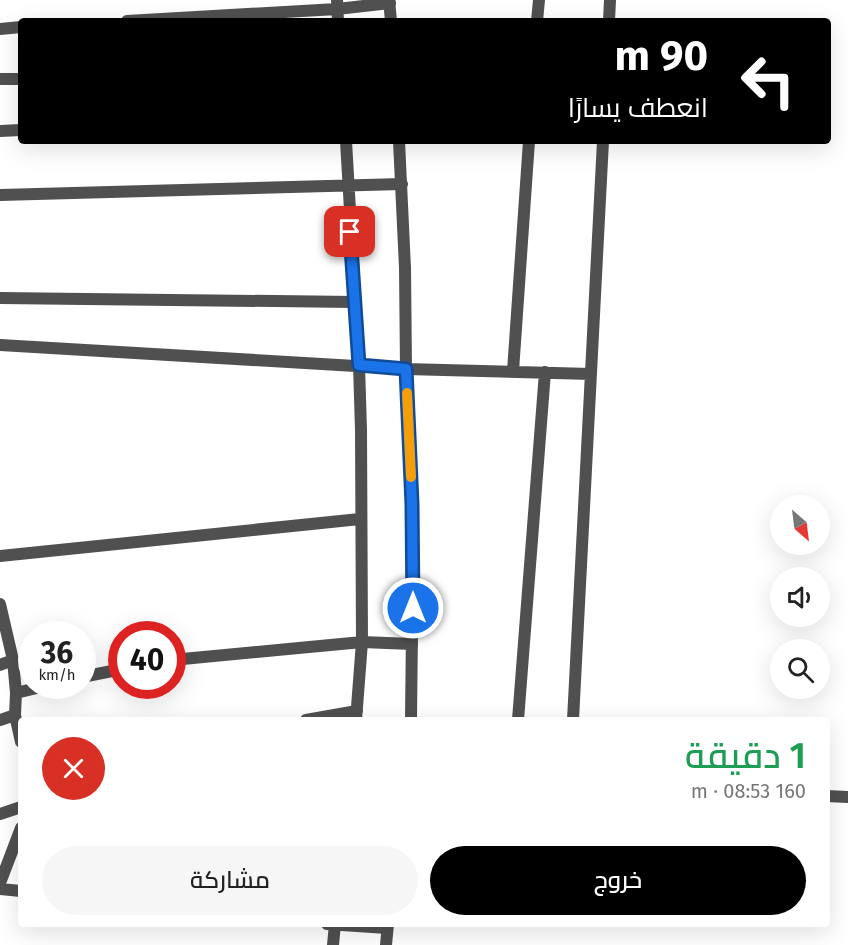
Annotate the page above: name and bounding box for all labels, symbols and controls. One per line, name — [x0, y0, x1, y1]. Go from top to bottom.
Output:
text: 90 m — [614, 31, 708, 81]
icon: left — [729, 42, 807, 120]
text: انعطف يسارًا — [568, 92, 708, 124]
pin — [324, 206, 375, 257]
icon: arrive — [333, 215, 366, 248]
north arrow — [770, 495, 830, 555]
map controls — [770, 495, 830, 699]
button: sound — [770, 567, 830, 627]
position arrow — [381, 576, 445, 640]
speed limit sign: 40 — [108, 621, 186, 699]
text: 36 — [41, 635, 73, 671]
button: search — [770, 639, 830, 699]
text: km/h — [38, 666, 76, 684]
text: 1 دقيقة — [685, 734, 806, 778]
button: close — [42, 737, 105, 800]
text: 160 m · 08:53 — [691, 779, 806, 803]
button: مشاركة — [42, 846, 418, 915]
button: خروج — [430, 846, 806, 915]

